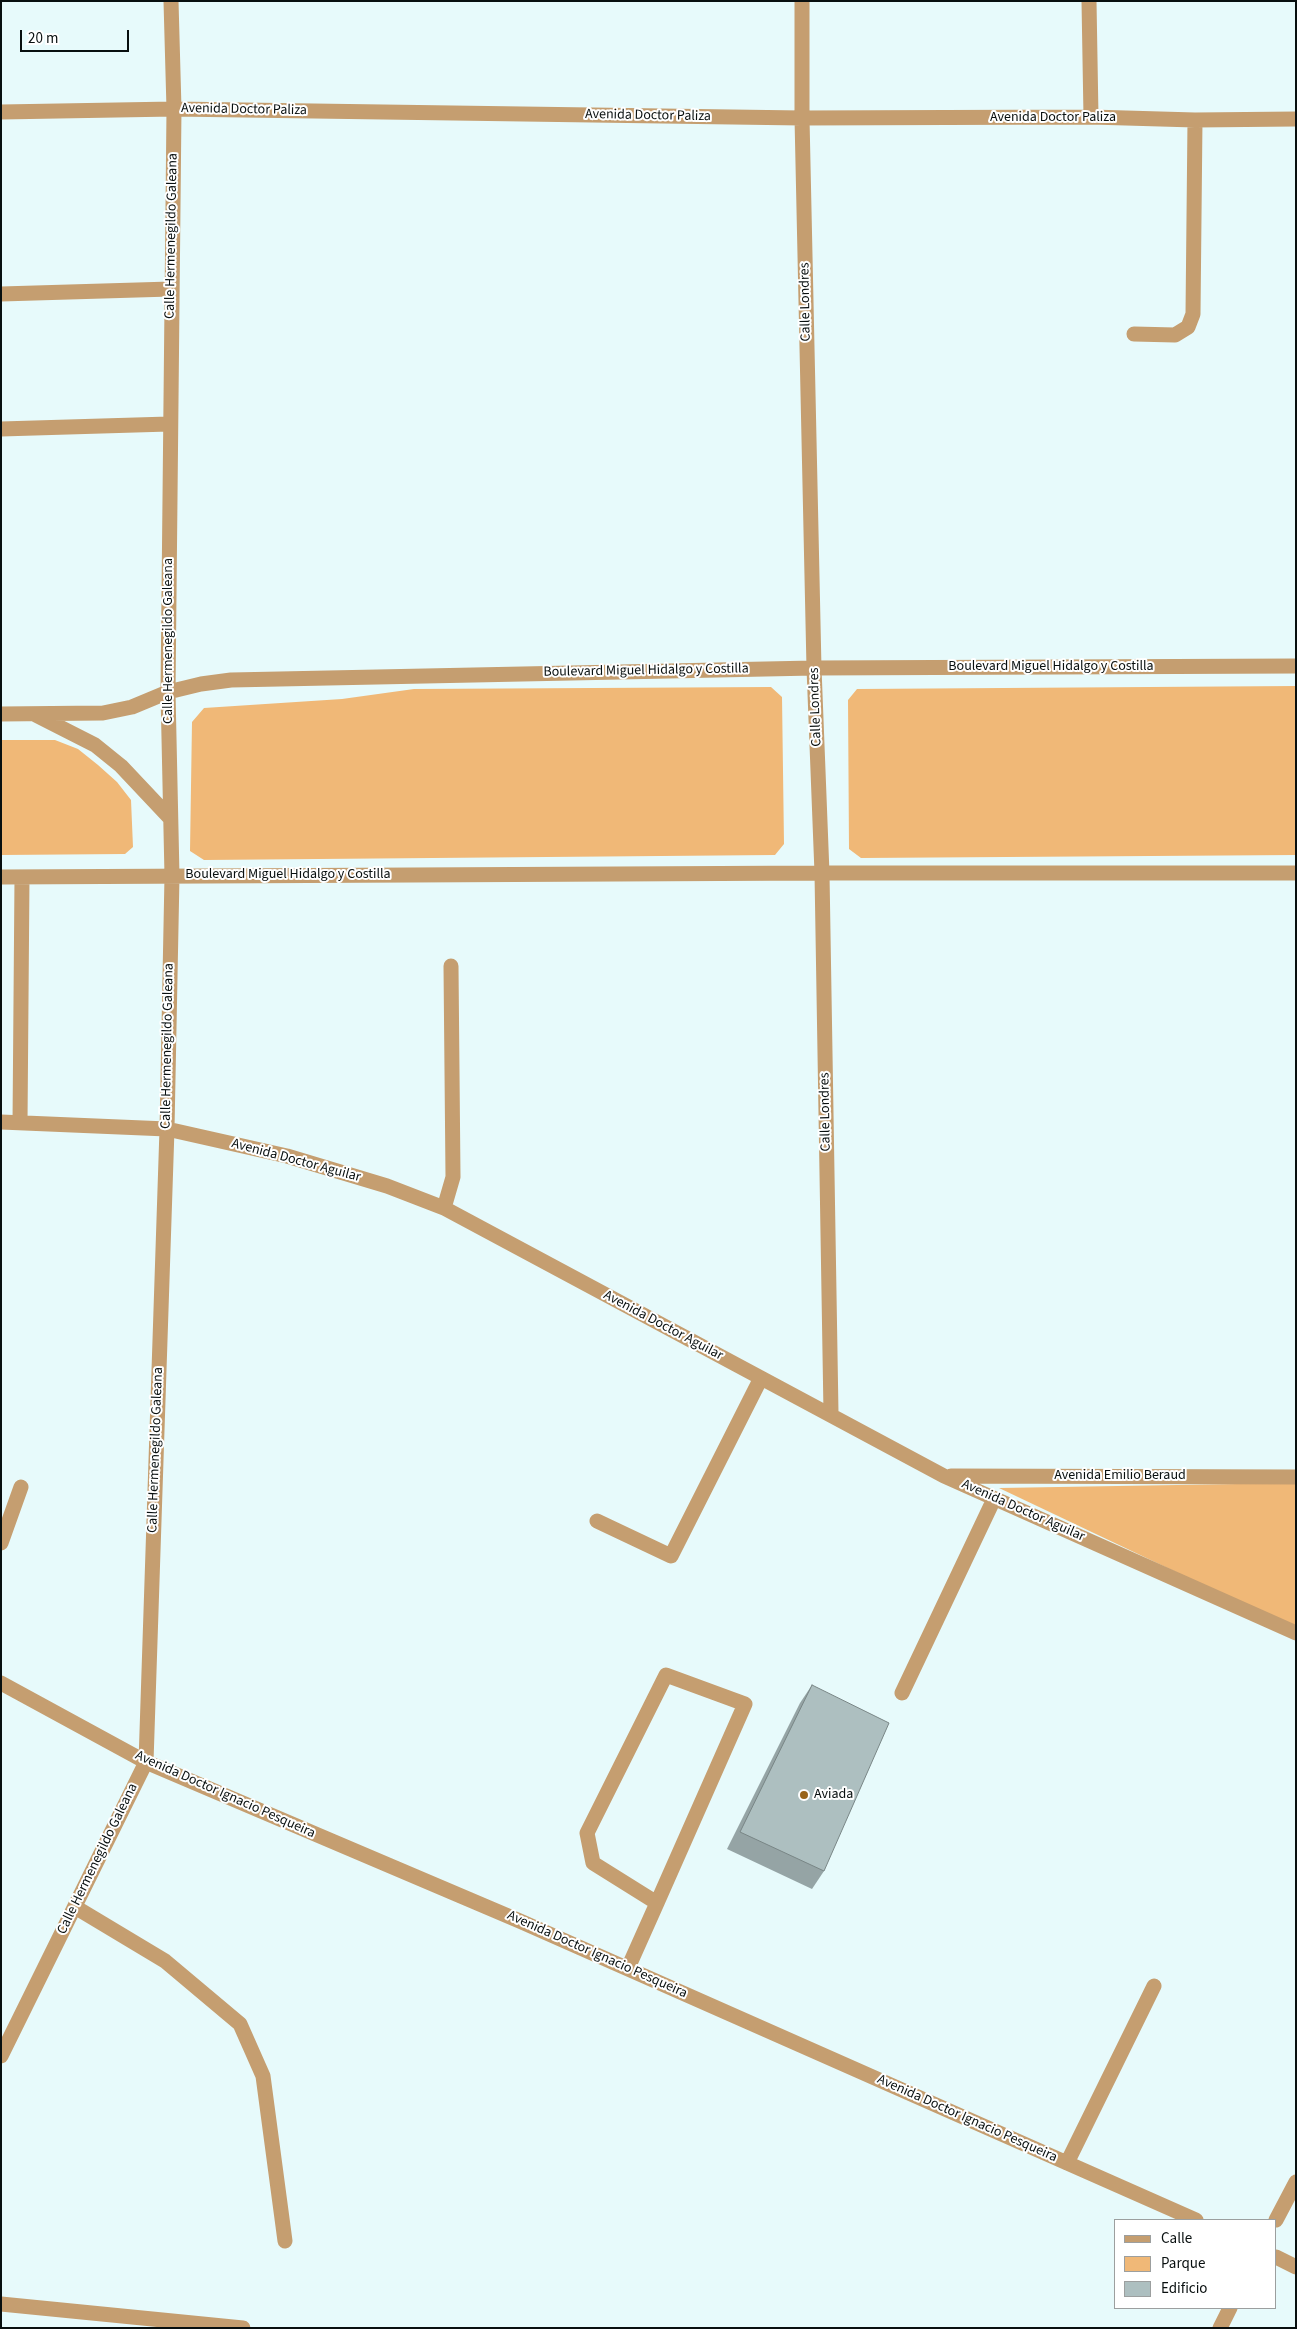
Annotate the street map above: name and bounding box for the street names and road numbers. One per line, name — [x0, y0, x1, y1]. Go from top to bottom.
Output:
street label: Avenida Doctor Paliza — [181, 101, 307, 119]
street label: Avenida Doctor Paliza — [585, 107, 711, 125]
street label: Avenida Doctor Paliza — [990, 110, 1116, 126]
street label: Calle Hermenegildo Galeana — [162, 153, 182, 319]
street label: Calle Londres — [797, 262, 815, 342]
street label: Calle Hermenegildo Galeana — [161, 558, 177, 724]
street label: Boulevard Miguel Hidalgo y Costilla — [948, 659, 1154, 675]
street label: Boulevard Miguel Hidalgo y Costilla — [543, 661, 749, 681]
street label: Calle Londres — [806, 667, 826, 747]
street label: Boulevard Miguel Hidalgo y Costilla — [185, 867, 391, 883]
street label: Calle Hermenegildo Galeana — [158, 963, 178, 1129]
street label: Calle Londres — [817, 1072, 835, 1152]
street label: Avenida Doctor Aguilar — [230, 1136, 362, 1186]
street label: Avenida Doctor Aguilar — [600, 1287, 726, 1365]
street label: Calle Hermenegildo Galeana — [145, 1367, 167, 1533]
street label: Avenida Emilio Beraud — [1054, 1468, 1186, 1484]
street label: Avenida Doctor Aguilar — [959, 1476, 1087, 1546]
street label: Avenida Doctor Ignacio Pesqueira — [132, 1748, 318, 1842]
street label: Calle Hermenegildo Galeana — [54, 1781, 142, 1937]
street label: Avenida Doctor Ignacio Pesqueira — [504, 1908, 690, 2002]
street label: Avenida Doctor Ignacio Pesqueira — [874, 2072, 1060, 2166]

